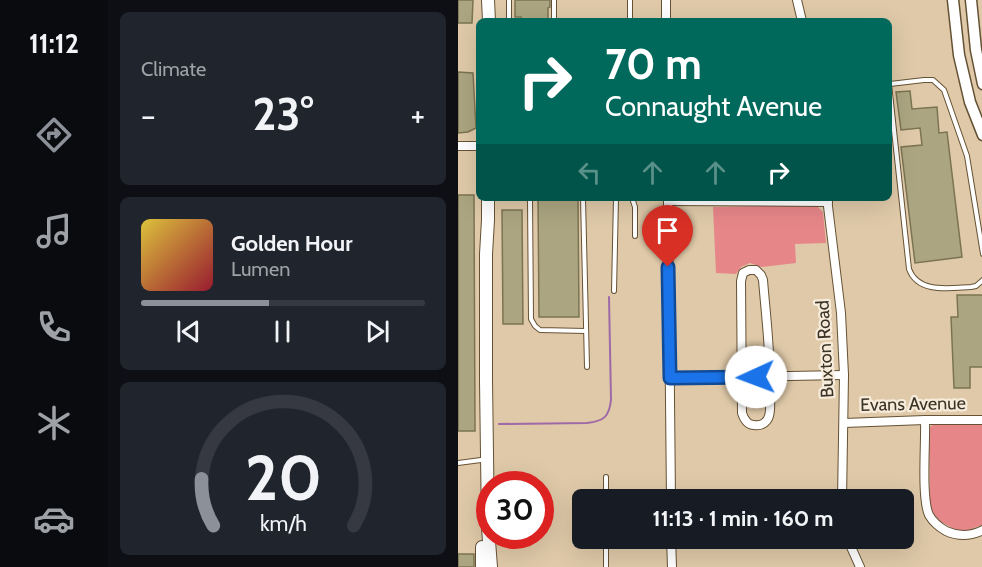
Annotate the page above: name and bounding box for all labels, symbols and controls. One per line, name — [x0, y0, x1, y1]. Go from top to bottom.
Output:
text: 11:12 — [29, 27, 79, 60]
text: 70 m — [605, 38, 702, 90]
icon: right — [506, 42, 584, 120]
text: Climate — [141, 57, 206, 81]
text: 23° — [252, 87, 314, 141]
text: Connaught Avenue — [605, 90, 822, 123]
text: − — [141, 95, 156, 135]
text: + — [410, 95, 425, 135]
icon: directions — [33, 114, 75, 156]
icon: left — [573, 156, 606, 189]
icon: ahead — [636, 156, 669, 189]
icon: ahead — [699, 156, 732, 189]
icon: right — [762, 156, 795, 189]
pin — [642, 205, 693, 267]
icon: music — [33, 210, 75, 252]
icon: arrive — [651, 214, 684, 247]
text: Golden Hour — [231, 230, 352, 257]
text: Lumen — [231, 257, 290, 281]
street label: Buxton Road — [811, 300, 839, 398]
icon: phone — [33, 306, 75, 348]
icon: previous — [172, 315, 205, 348]
icon: pause — [266, 315, 299, 348]
icon: next — [361, 315, 394, 348]
position arrow — [724, 345, 788, 409]
street label: Evans Avenue — [860, 392, 966, 416]
icon: climate — [33, 402, 75, 444]
text: 20 — [244, 440, 322, 516]
speed limit sign: 30 — [476, 471, 554, 549]
icon: car — [33, 498, 75, 540]
text: 11:13 · 1 min · 160 m — [653, 505, 833, 532]
text: km/h — [260, 510, 306, 536]

